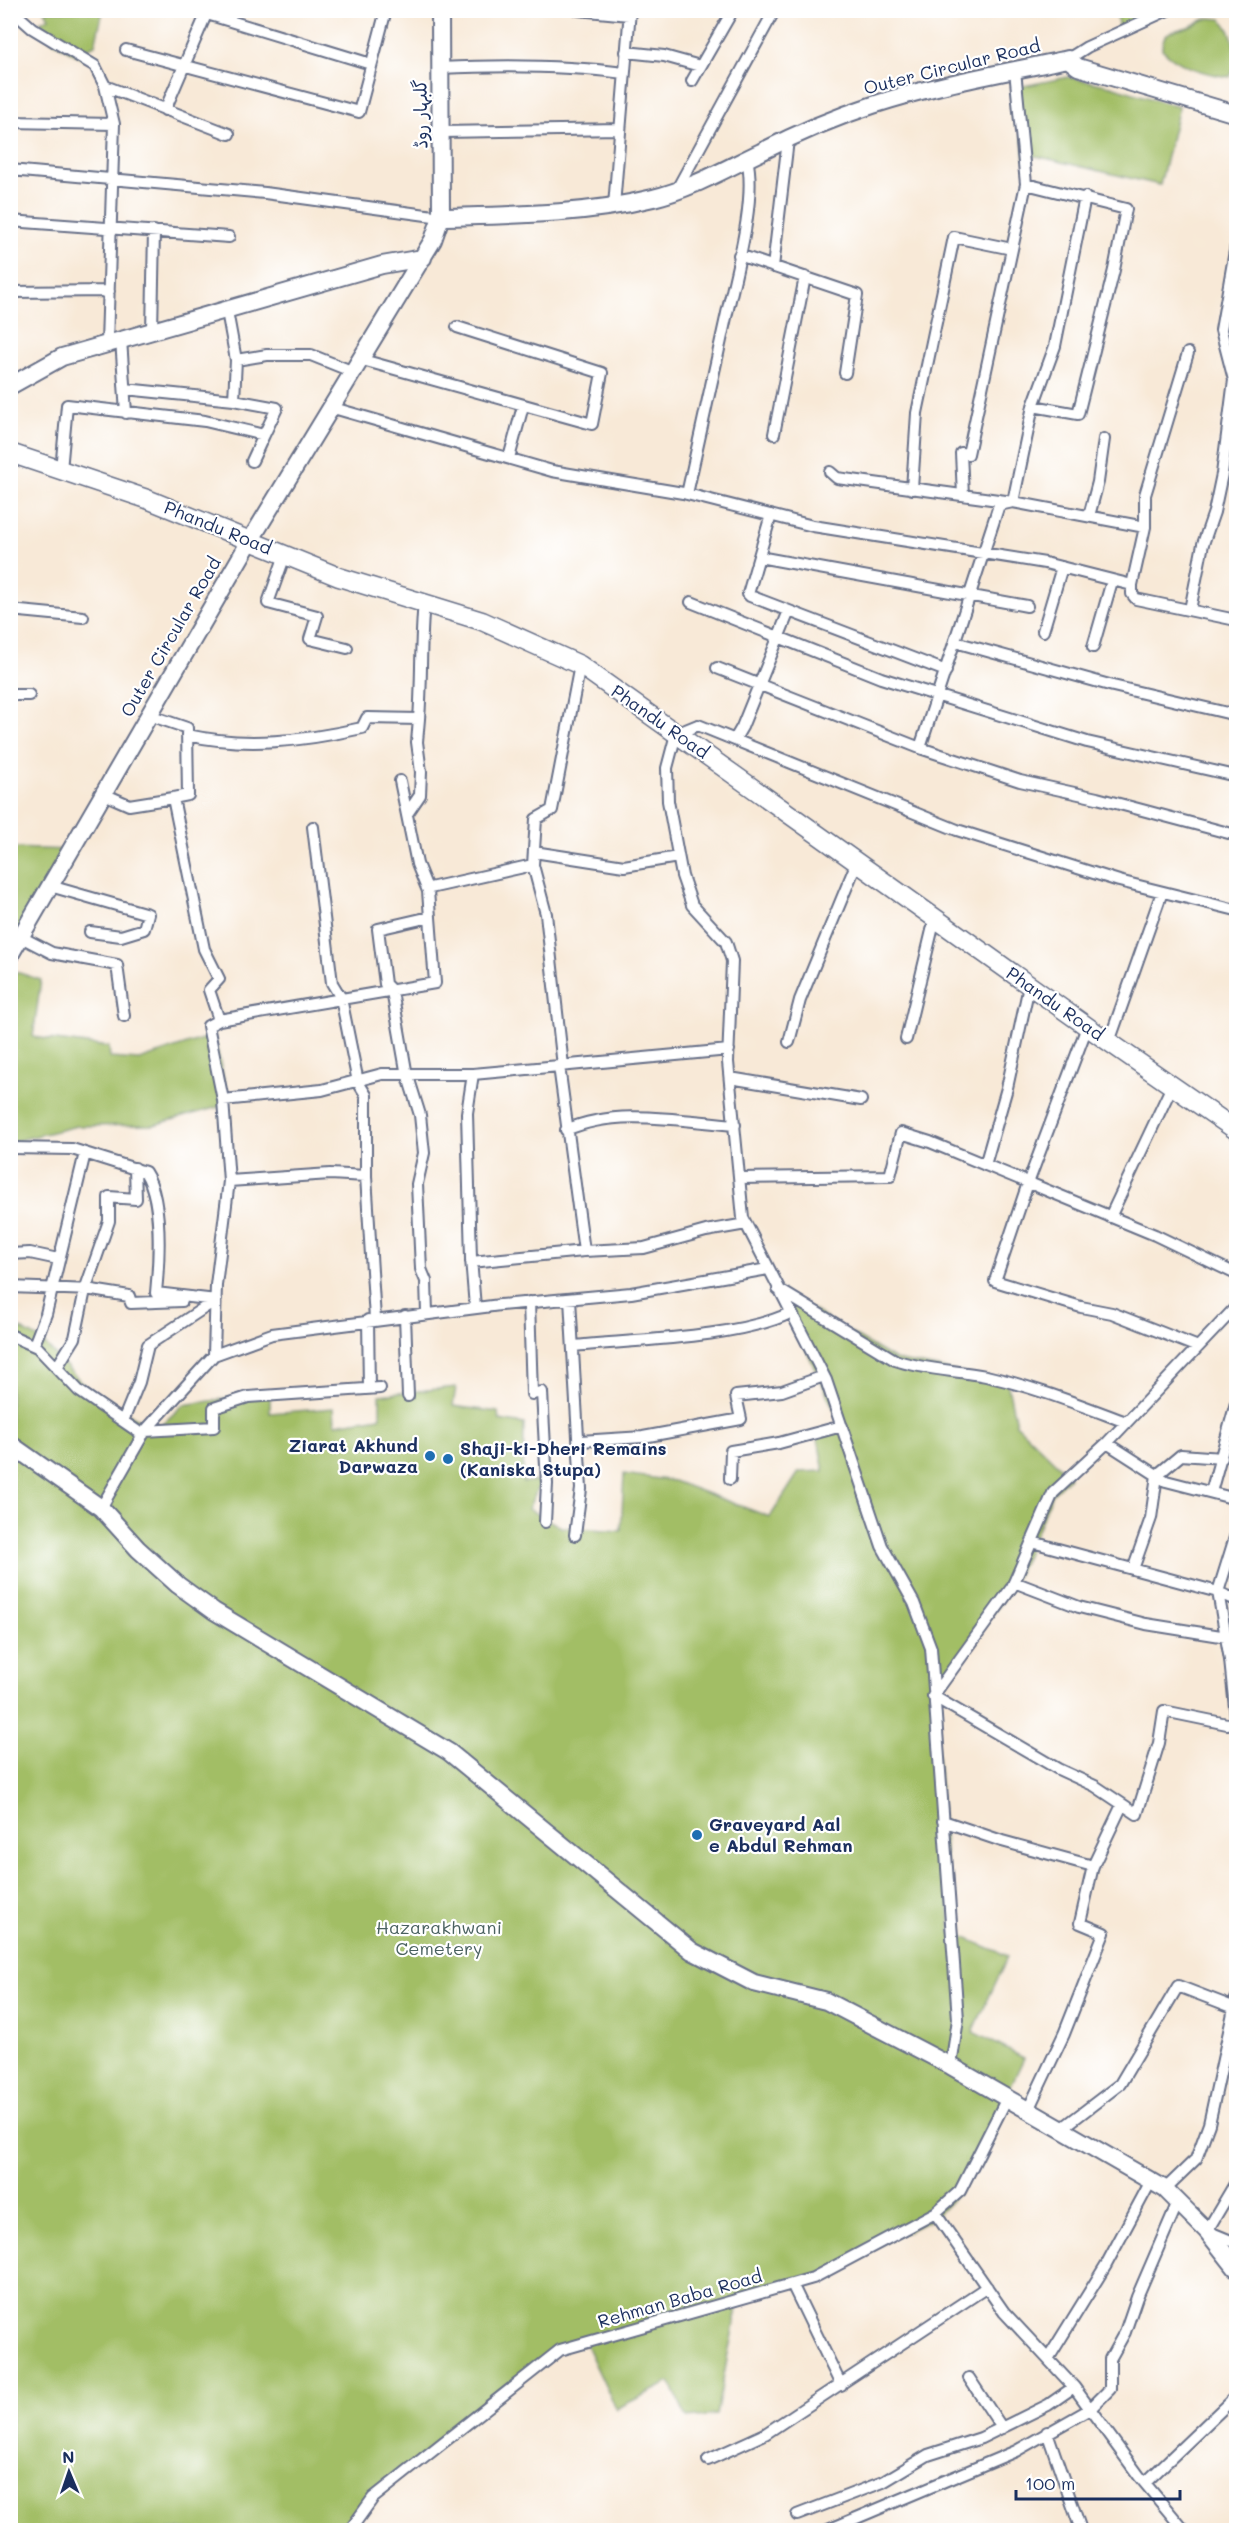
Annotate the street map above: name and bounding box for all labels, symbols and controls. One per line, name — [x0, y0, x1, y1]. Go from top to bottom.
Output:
street label: Outer Circular Road — [861, 32, 1043, 100]
street label: گلبہار روڈ — [407, 79, 434, 149]
street label: Phandu Road — [161, 495, 276, 560]
street label: Outer Circular Road — [114, 552, 226, 721]
street label: Phandu Road — [607, 679, 714, 764]
street label: Phandu Road — [1002, 961, 1109, 1046]
place label: Ziarat Akhund Darwaza — [288, 1433, 418, 1478]
place label: Shaji-ki-Dheri Remains (Kaniska Stupa) — [460, 1436, 667, 1481]
marker: Ziarat Akhund Darwaza — [423, 1449, 437, 1463]
marker: Shaji-ki-Dheri Remains (Kaniska Stupa) — [441, 1452, 455, 1466]
place label: Graveyard Aal e Abdul Rehman — [709, 1812, 853, 1857]
marker: Graveyard Aal e Abdul Rehman — [690, 1828, 704, 1842]
park label: Hazarakhwani Cemetery — [376, 1915, 502, 1960]
street label: Rehman Baba Road — [595, 2263, 765, 2333]
north arrow — [39, 2442, 99, 2502]
text: N — [62, 2446, 75, 2467]
scale bar — [1016, 2463, 1180, 2501]
text: 100 m — [1025, 2471, 1075, 2495]

